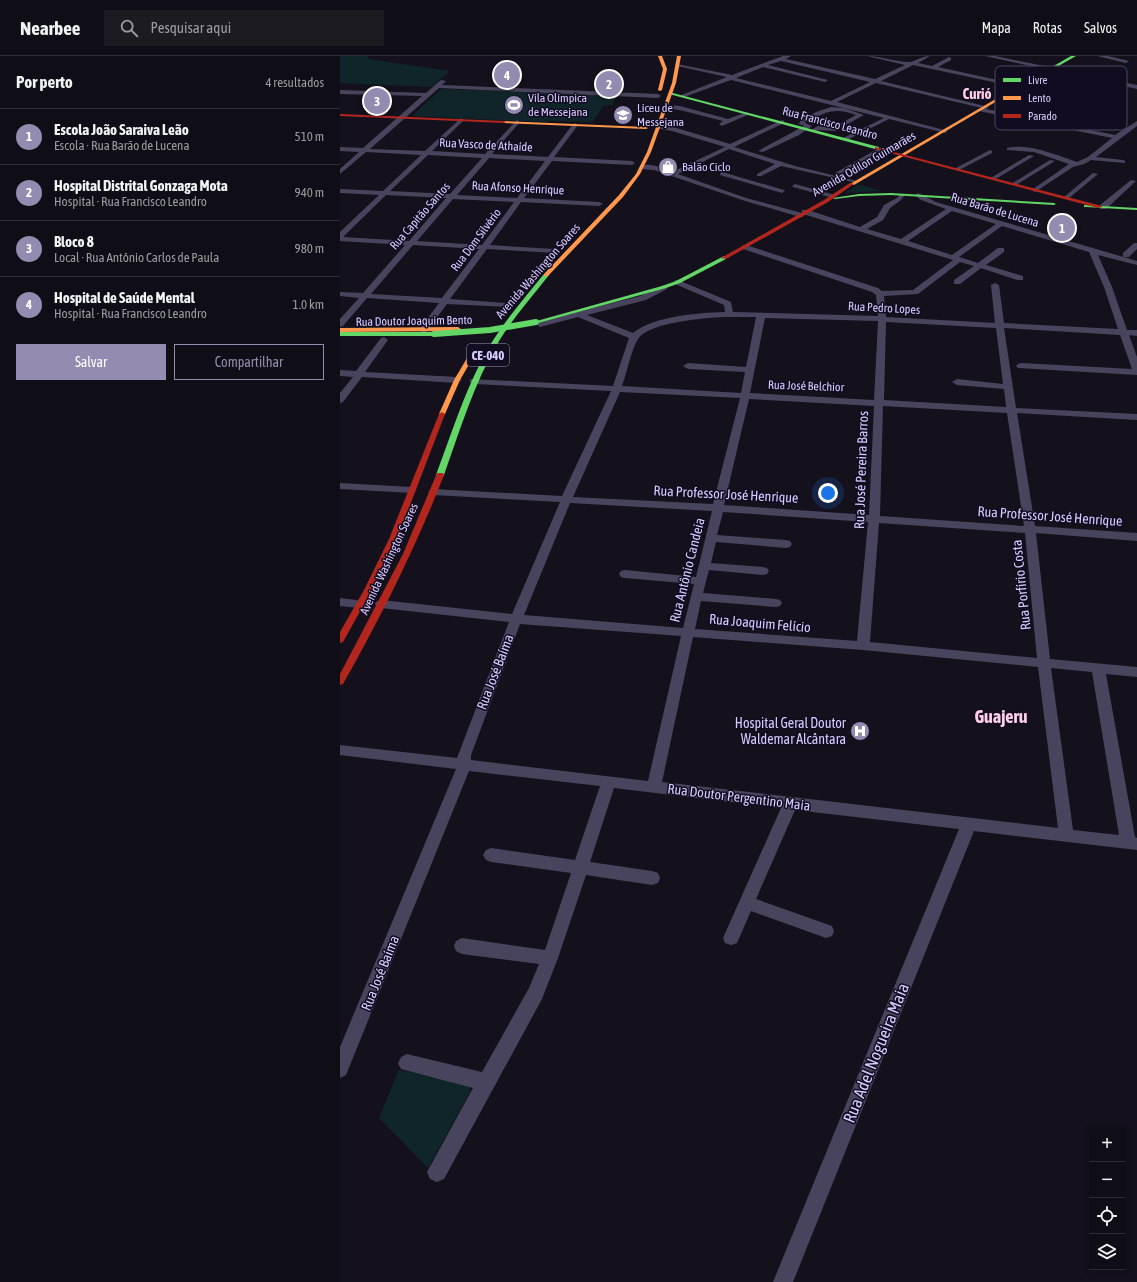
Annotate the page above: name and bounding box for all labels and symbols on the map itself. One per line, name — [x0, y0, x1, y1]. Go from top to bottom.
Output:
pin: 4 — [494, 60, 520, 90]
legend — [995, 66, 1127, 130]
pin: 2 — [596, 69, 622, 99]
text: Livre — [1028, 74, 1048, 86]
district label: Curió — [963, 85, 991, 102]
pin: 3 — [364, 86, 390, 116]
place label: Vila Olímpica de Messejana — [528, 91, 588, 119]
text: Lento — [1028, 92, 1051, 104]
sports icon: Vila Olímpica de Messejana — [503, 94, 525, 116]
place label: Liceu de Messejana — [637, 101, 684, 129]
school or university icon: Liceu de Messejana — [612, 104, 634, 126]
street label: Rua Francisco Leandro — [781, 104, 879, 143]
text: Parado — [1028, 110, 1057, 122]
street label: Avenida Odilon Guimarães — [810, 129, 918, 199]
street label: Rua Vasco de Athaíde — [439, 136, 533, 154]
shop icon: Balão Ciclo — [657, 156, 679, 178]
place label: Balão Ciclo — [682, 160, 731, 174]
street label: Rua Afonso Henrique — [471, 179, 565, 197]
street label: Rua Capitão Santos — [387, 180, 453, 252]
street label: Rua Barão de Lucena — [949, 190, 1041, 230]
street label: Rua Dom Silvério — [448, 206, 504, 274]
pin: 1 — [1049, 213, 1075, 243]
street label: Avenida Washington Soares — [493, 221, 583, 321]
street label: Rua Pedro Lopes — [848, 299, 920, 317]
street label: Rua Doutor Joaquim Bento — [355, 313, 473, 329]
road number: CE-040 — [467, 344, 509, 366]
street label: Rua José Belchior — [768, 378, 845, 394]
street label: Rua José Pereira Barros — [851, 410, 871, 529]
street label: Rua Professor José Henrique — [653, 482, 799, 506]
your location — [818, 483, 838, 503]
street label: Avenida Washington Soares — [357, 501, 421, 617]
street label: Rua Professor José Henrique — [977, 503, 1123, 529]
street label: Rua Antônio Candeia — [666, 516, 708, 624]
street label: Rua Porfírio Costa — [1008, 539, 1034, 631]
street label: Rua Joaquim Felício — [708, 611, 812, 635]
street label: Rua José Baíma — [473, 632, 517, 712]
district label: Guajeru — [975, 706, 1028, 727]
place label: Hospital Geral Doutor Waldemar Alcântara — [735, 715, 847, 747]
hospital icon: Hospital Geral Doutor Waldemar Alcântara — [849, 720, 871, 742]
street label: Rua Doutor Pergentino Maia — [667, 780, 811, 814]
street label: Rua José Baíma — [358, 933, 402, 1013]
street label: Rua Adel Nogueira Maia — [839, 980, 913, 1126]

